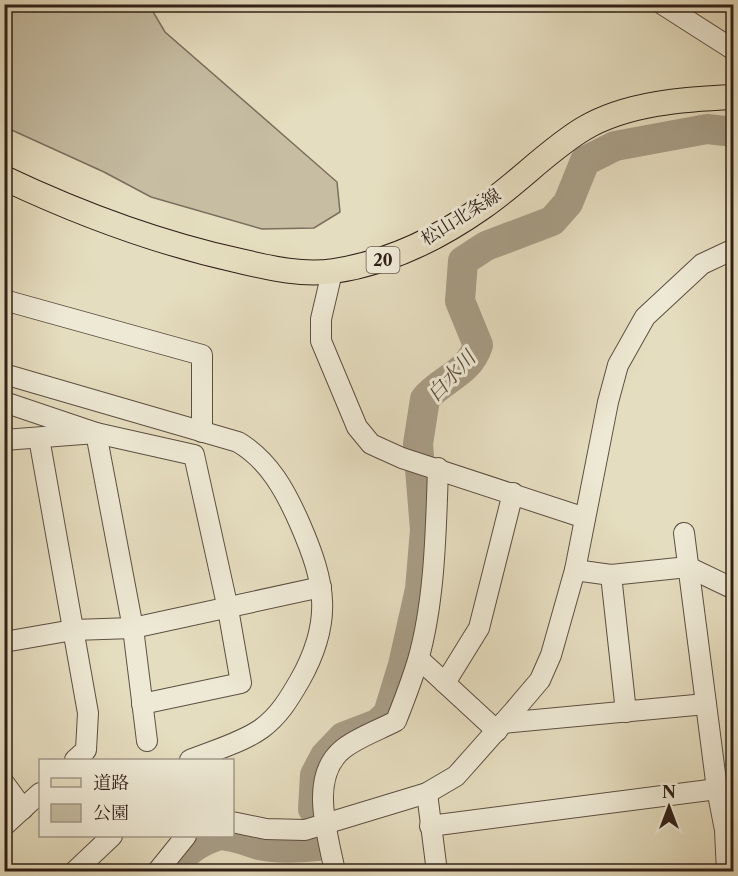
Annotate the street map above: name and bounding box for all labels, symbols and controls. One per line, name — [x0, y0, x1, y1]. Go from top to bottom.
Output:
street label: 松山北条線 — [417, 184, 505, 250]
road number: 20 — [366, 247, 400, 273]
water label: 白水川 — [422, 344, 482, 406]
legend — [39, 759, 234, 837]
text: 道路 — [93, 772, 129, 794]
north arrow — [639, 777, 699, 837]
text: N — [662, 782, 676, 802]
text: 公園 — [93, 802, 129, 824]

